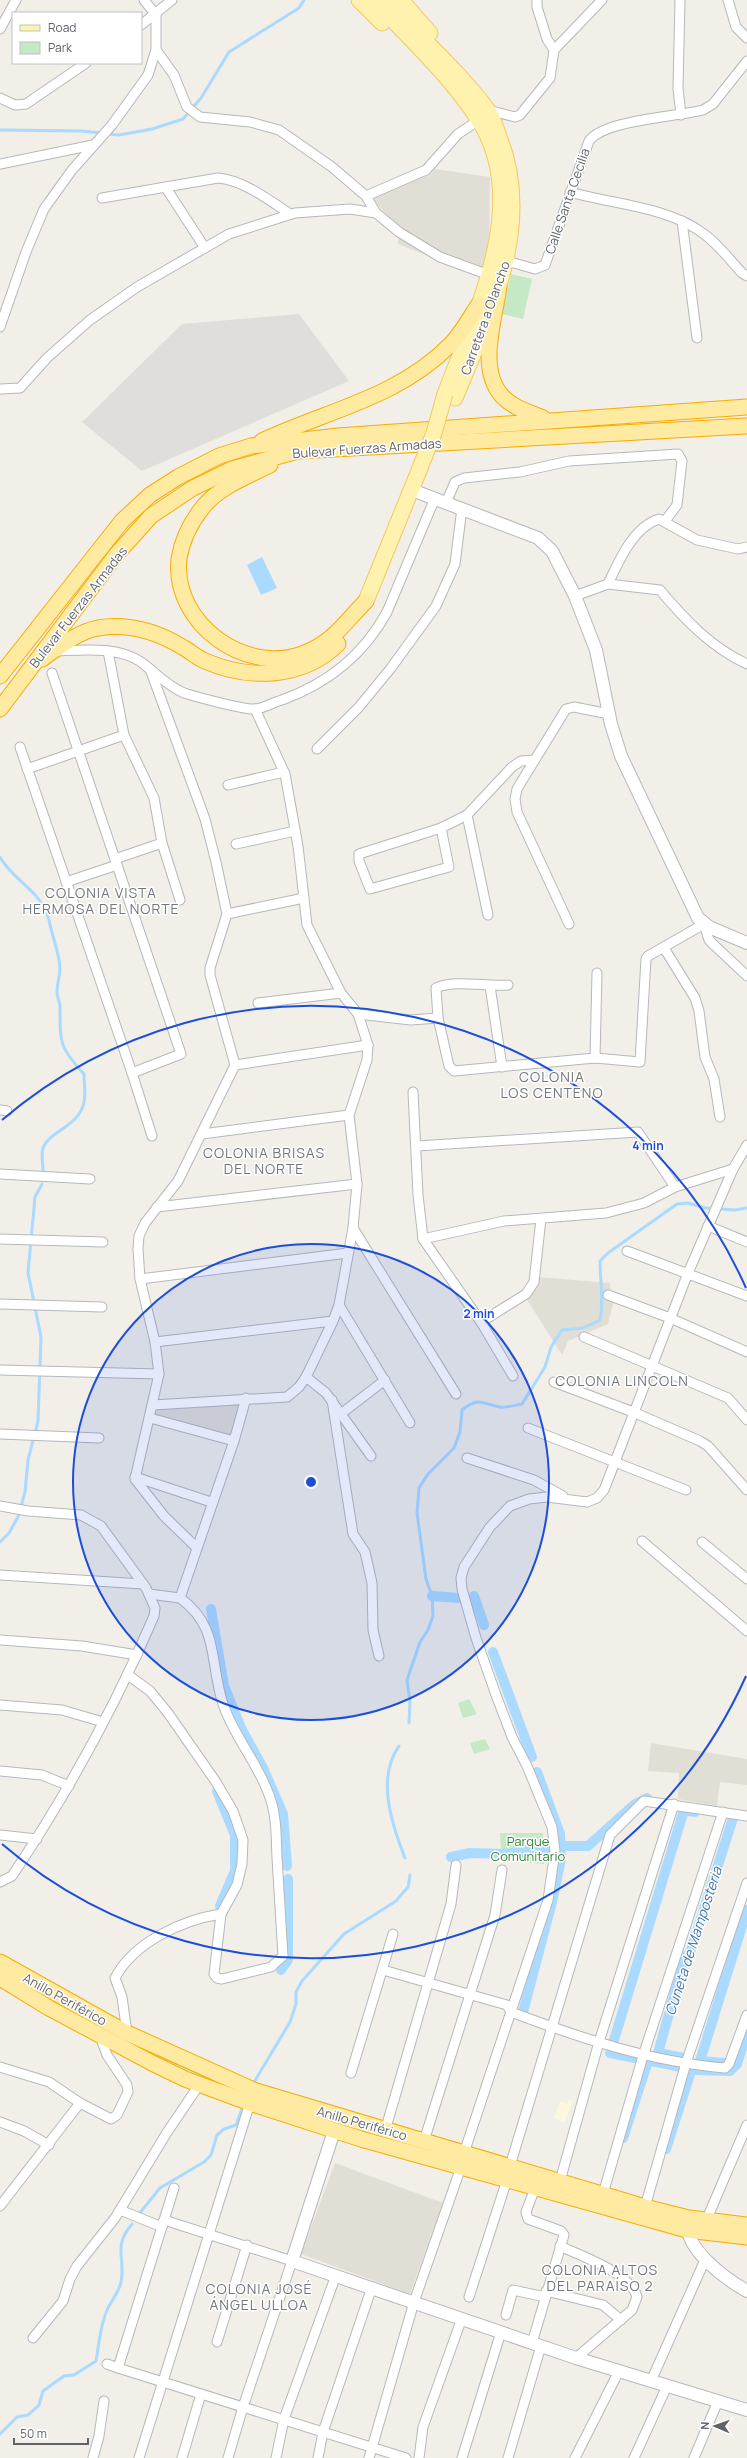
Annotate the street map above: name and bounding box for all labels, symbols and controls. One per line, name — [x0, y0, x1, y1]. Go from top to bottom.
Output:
legend — [12, 12, 142, 64]
text: Road — [48, 19, 76, 36]
text: Park — [48, 39, 73, 56]
street label: Calle Santa Cecilia — [540, 146, 594, 256]
street label: Carretera a Olancho — [456, 258, 514, 377]
street label: Bulevar Fuerzas Armadas — [292, 434, 442, 462]
street label: Bulevar Fuerzas Armadas — [25, 542, 131, 671]
district label: COLONIA VISTA HERMOSA DEL NORTE — [22, 883, 180, 918]
district label: COLONIA LOS CENTENO — [500, 1067, 604, 1102]
text: 4 min — [632, 1137, 664, 1154]
district label: COLONIA BRISAS DEL NORTE — [203, 1143, 325, 1178]
text: 2 min — [463, 1305, 495, 1322]
district label: COLONIA LINCOLN — [555, 1371, 689, 1390]
centre of rings — [304, 1475, 318, 1489]
park label: Parque Comunitario — [491, 1832, 565, 1865]
water label: Cuneta de Mamposteria — [660, 1863, 726, 2018]
street label: Anillo Periférico — [20, 1969, 110, 2030]
street label: Anillo Periférico — [315, 2102, 410, 2145]
district label: COLONIA ALTOS DEL PARAÍSO 2 — [542, 2260, 658, 2295]
district label: COLONIA JOSÉ ÁNGEL ULLOA — [206, 2279, 312, 2314]
north arrow — [695, 2406, 735, 2446]
scale bar — [14, 2420, 88, 2446]
text: N — [697, 2421, 712, 2430]
text: 50 m — [20, 2425, 47, 2442]

